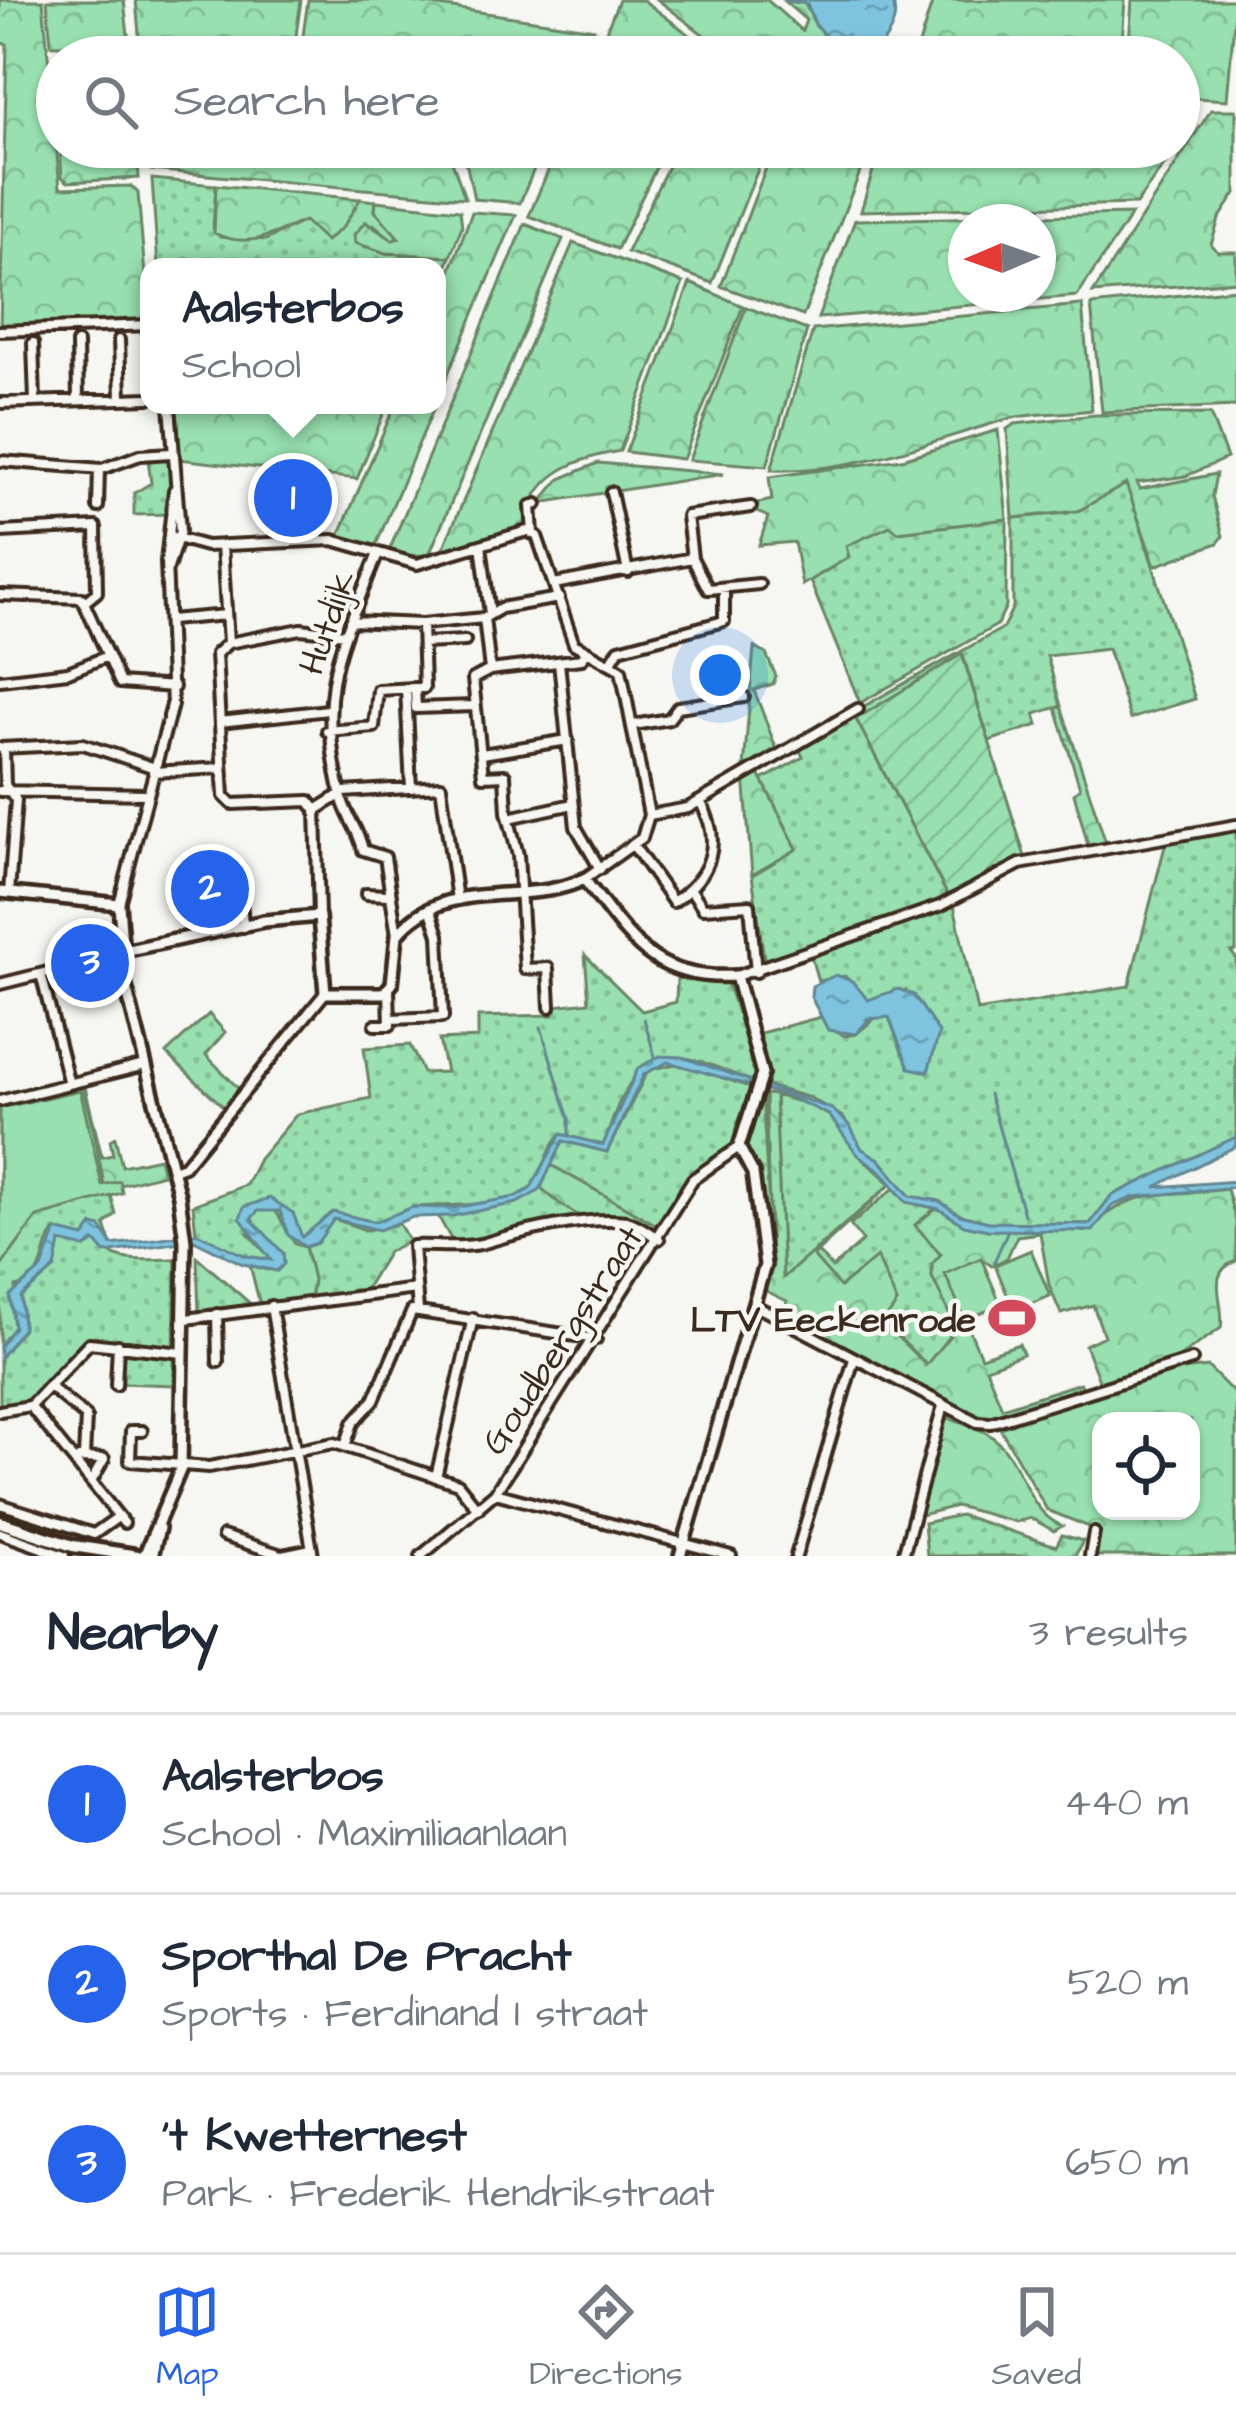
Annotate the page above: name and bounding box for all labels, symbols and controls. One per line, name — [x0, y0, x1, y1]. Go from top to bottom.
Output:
search box — [36, 36, 1200, 168]
icon: search — [78, 69, 144, 135]
text: Search here — [174, 71, 440, 133]
north arrow — [948, 204, 1056, 312]
popup — [140, 258, 446, 414]
text: Aalsterbos — [182, 278, 404, 340]
text: School — [182, 340, 301, 394]
pin: 1 — [254, 453, 332, 543]
street label: Hutdijk — [287, 564, 370, 682]
your location — [690, 645, 750, 705]
pin: 2 — [171, 844, 249, 934]
pin: 3 — [51, 918, 129, 1008]
street label: Goudbergstraat — [470, 1216, 657, 1465]
sports icon: LTV Eeckenrode — [987, 1293, 1037, 1343]
place label: LTV Eeckenrode — [690, 1295, 976, 1346]
map controls — [1092, 1412, 1200, 1520]
button: locate — [1092, 1412, 1200, 1520]
text: Nearby — [48, 1599, 218, 1670]
text: 3 results — [1029, 1607, 1188, 1661]
text: Aalsterbos — [162, 1746, 384, 1808]
text: 1 — [85, 1777, 90, 1831]
text: 440 m — [1064, 1777, 1188, 1831]
text: School · Maximiliaanlaan — [162, 1808, 567, 1862]
text: Sporthal De Pracht — [162, 1926, 571, 1988]
text: 2 — [76, 1957, 98, 2011]
text: 520 m — [1067, 1957, 1188, 2011]
text: Sports · Ferdinand I straat — [162, 1988, 648, 2042]
text: 't Kwetternest — [162, 2106, 467, 2168]
text: 3 — [77, 2137, 97, 2191]
text: 650 m — [1065, 2137, 1188, 2191]
text: Park · Frederik Hendrikstraat — [162, 2168, 715, 2222]
tab: Map — [154, 2279, 220, 2397]
tab: Directions — [529, 2279, 683, 2397]
tab: Saved — [992, 2279, 1082, 2397]

